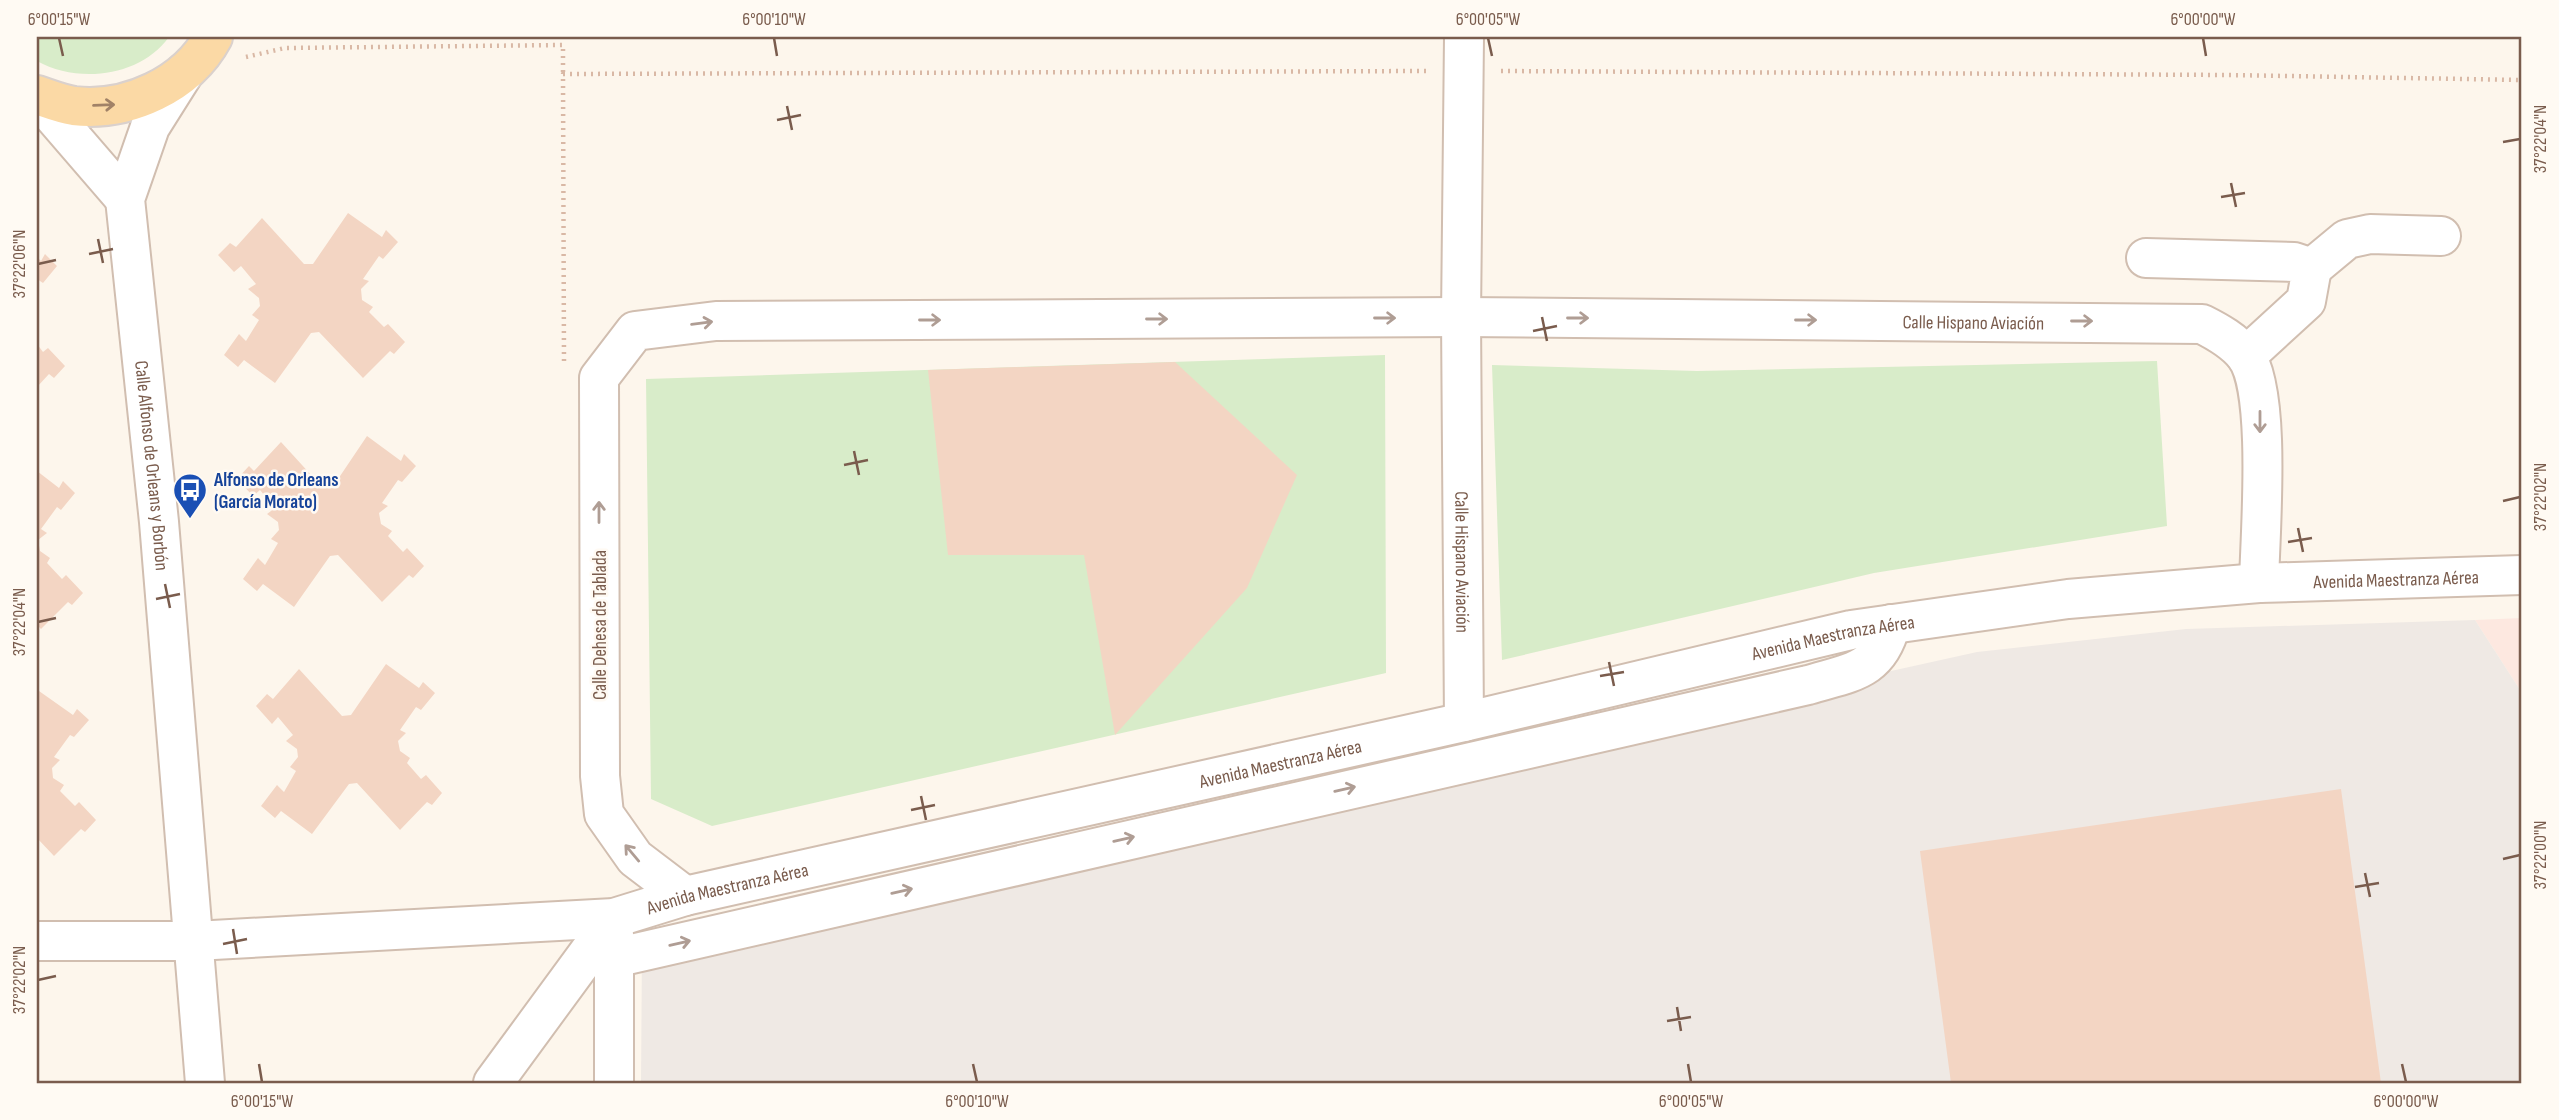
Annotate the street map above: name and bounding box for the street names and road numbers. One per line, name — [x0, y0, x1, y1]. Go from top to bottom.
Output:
street label: Calle Hispano Aviación — [1902, 311, 2044, 336]
street label: Calle Alfonso de Orleans y Borbón — [129, 360, 173, 572]
street label: Calle Hispano Aviación — [1449, 491, 1473, 633]
street label: Calle Dehesa de Tablada — [589, 550, 612, 700]
street label: Avenida Maestranza Aérea — [2312, 566, 2479, 594]
street label: Avenida Maestranza Aérea — [1749, 611, 1916, 666]
street label: Avenida Maestranza Aérea — [1196, 735, 1364, 794]
street label: Avenida Maestranza Aérea — [643, 859, 811, 920]

